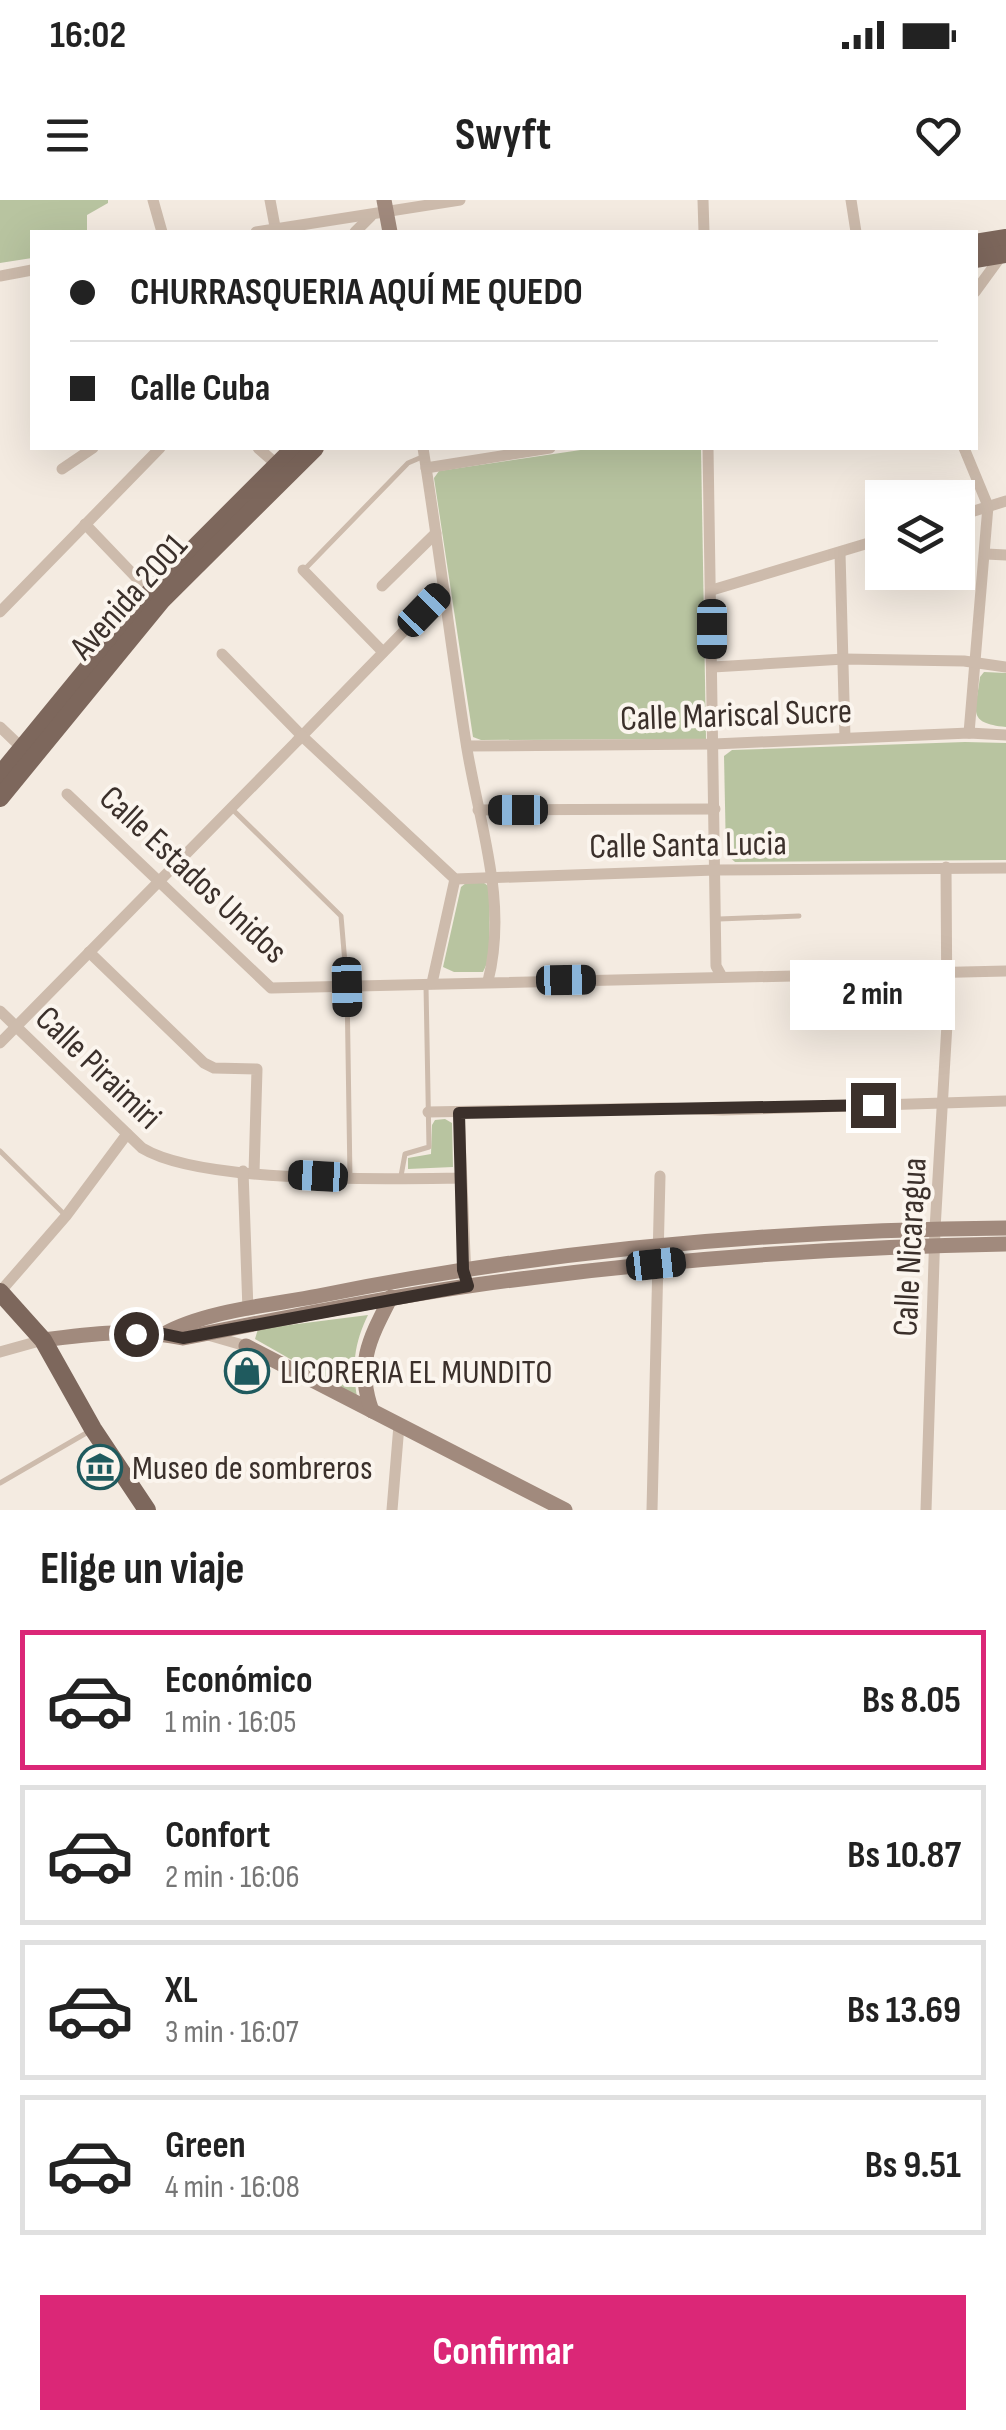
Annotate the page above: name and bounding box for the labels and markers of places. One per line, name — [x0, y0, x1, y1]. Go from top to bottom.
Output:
shop icon: LICORERIA EL MUNDITO — [224, 1348, 270, 1394]
place label: LICORERIA EL MUNDITO — [280, 1351, 552, 1394]
museum icon: Museo de sombreros — [77, 1444, 123, 1490]
place label: Museo de sombreros — [132, 1447, 373, 1490]

